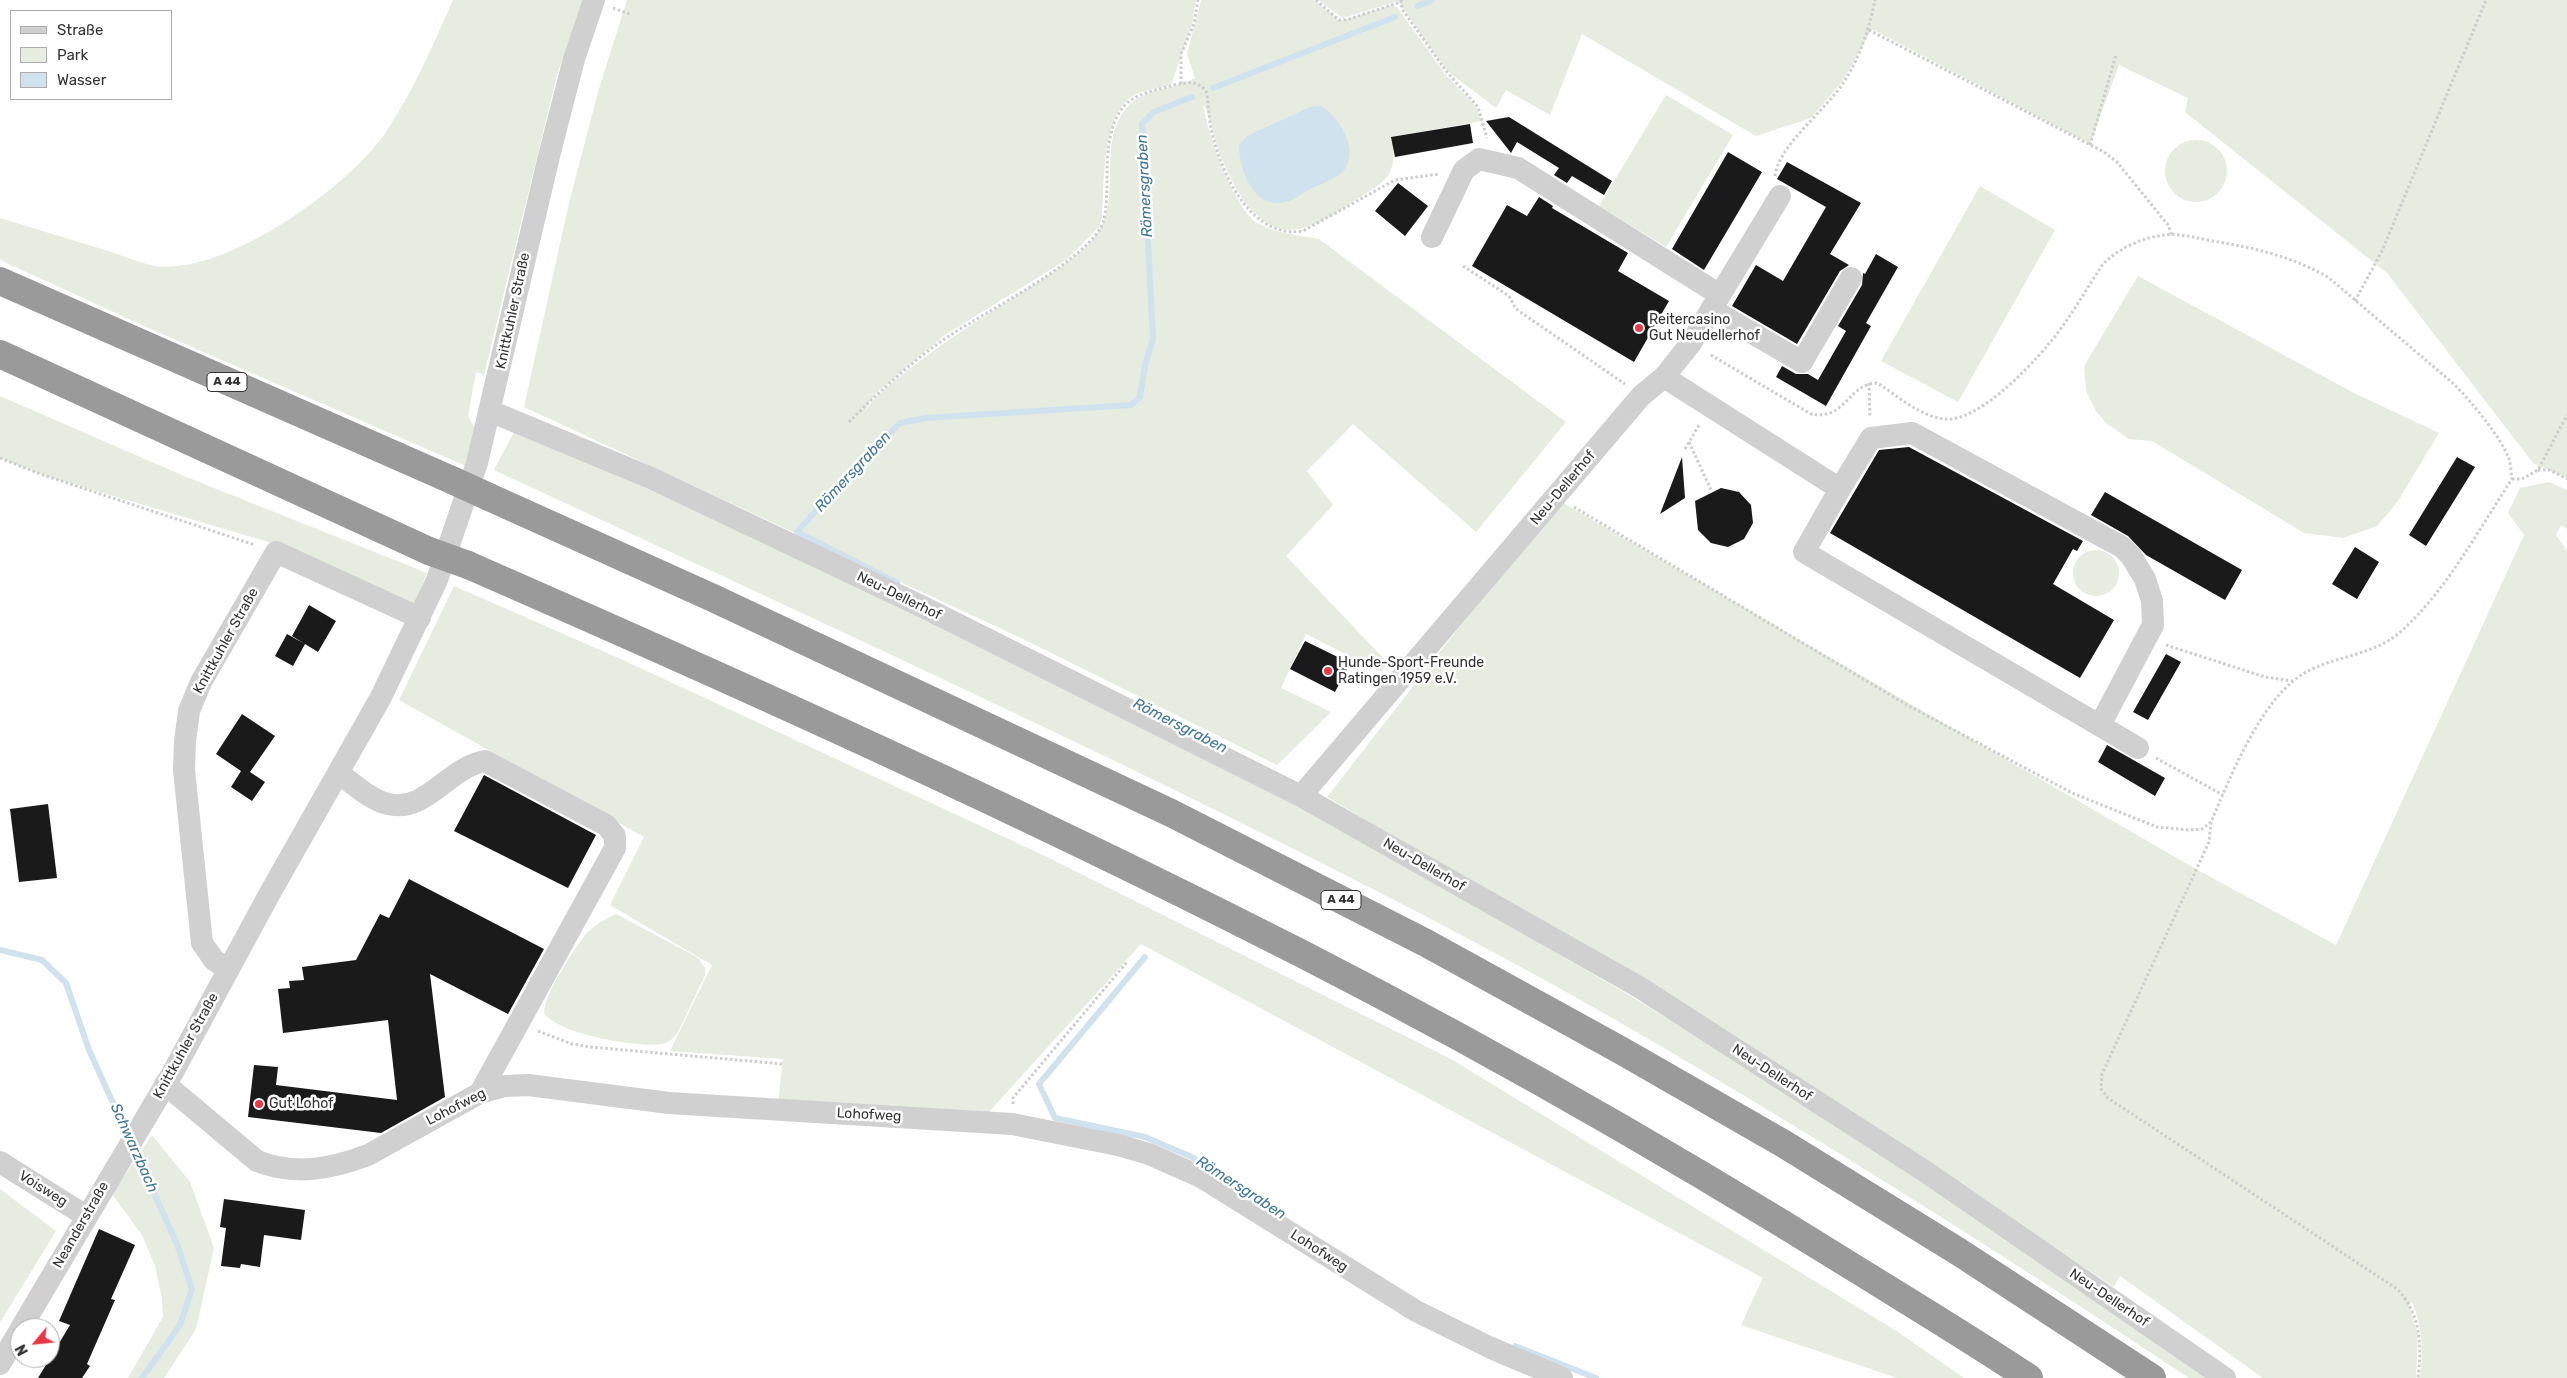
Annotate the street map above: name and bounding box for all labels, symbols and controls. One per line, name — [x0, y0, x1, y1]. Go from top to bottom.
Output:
legend — [10, 10, 172, 100]
text: Straße — [57, 21, 103, 39]
text: Park — [57, 46, 88, 64]
text: Wasser — [57, 71, 106, 89]
water label: Römersgraben — [1133, 134, 1157, 238]
street label: Knittkuhler Straße — [492, 251, 534, 371]
place label: Reitercasino Gut Neudellerhof — [1649, 312, 1760, 344]
marker: Reitercasino Gut Neudellerhof — [1633, 322, 1645, 334]
road number: A 44 — [207, 372, 247, 392]
water label: Römersgraben — [811, 428, 895, 516]
street label: Neu-Dellerhof — [1527, 447, 1599, 529]
street label: Neu-Dellerhof — [854, 568, 944, 624]
street label: Knittkuhler Straße — [190, 585, 262, 697]
place label: Hunde-Sport-Freunde Ratingen 1959 e.V. — [1338, 655, 1484, 688]
marker: Hunde-Sport-Freunde Ratingen 1959 e.V. — [1322, 665, 1334, 677]
water label: Römersgraben — [1130, 695, 1230, 757]
street label: Neu-Dellerhof — [1380, 835, 1468, 895]
road number: A 44 — [1321, 890, 1361, 910]
street label: Knittkuhler Straße — [150, 990, 222, 1102]
street label: Neu-Dellerhof — [1729, 1041, 1815, 1105]
street label: Lohofweg — [423, 1085, 489, 1129]
place label: Gut Lohof — [269, 1096, 333, 1112]
marker: Gut Lohof — [253, 1098, 265, 1110]
water label: Schwarzbach — [106, 1101, 162, 1195]
street label: Lohofweg — [836, 1105, 902, 1125]
water label: Römersgraben — [1193, 1152, 1289, 1224]
street label: Voisweg — [16, 1168, 70, 1210]
street label: Neanderstraße — [50, 1179, 112, 1271]
street label: Lohofweg — [1287, 1226, 1351, 1276]
street label: Neu-Dellerhof — [2066, 1265, 2152, 1331]
north arrow — [10, 1318, 60, 1368]
text: N — [12, 1341, 32, 1358]

